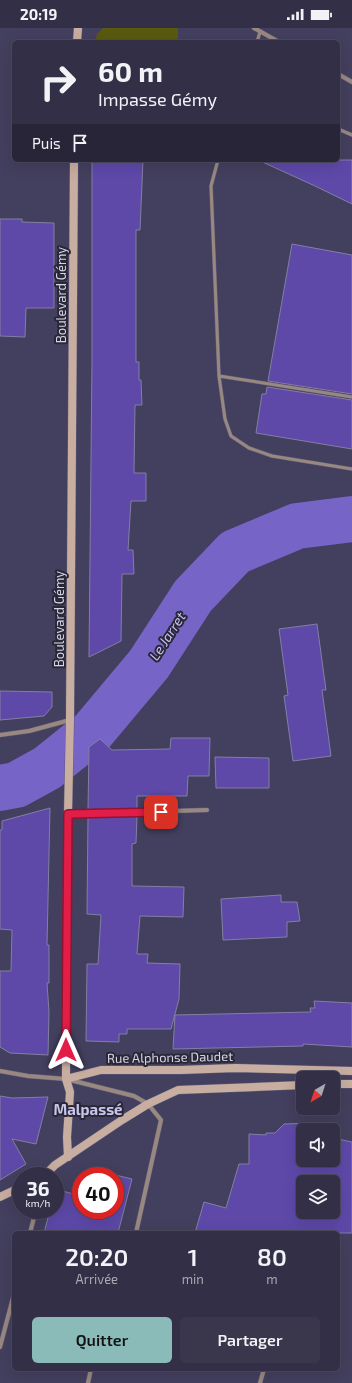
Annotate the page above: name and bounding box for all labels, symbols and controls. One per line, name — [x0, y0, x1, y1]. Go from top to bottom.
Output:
text: 20:19 — [20, 5, 57, 23]
text: 60 m — [98, 54, 163, 88]
icon: right — [32, 56, 84, 108]
text: Impasse Gémy — [98, 88, 217, 110]
icon: arrive — [69, 132, 91, 154]
text: Puis — [32, 134, 61, 152]
street label: Boulevard Gémy — [53, 247, 69, 343]
street label: Boulevard Gémy — [51, 571, 67, 667]
water label: Le Jarret — [145, 608, 189, 663]
pin — [144, 795, 178, 829]
icon: arrive — [150, 801, 172, 823]
position arrow — [45, 1029, 87, 1071]
street label: Rue Alphonse Daudet — [107, 1048, 233, 1066]
north arrow — [296, 1071, 340, 1115]
map controls — [296, 1071, 340, 1219]
district label: Malpassé — [53, 1100, 123, 1118]
button: sound — [296, 1123, 340, 1167]
speed limit sign: 40 — [72, 1167, 124, 1219]
button: layers — [296, 1175, 340, 1219]
text: 36 — [26, 1176, 50, 1200]
text: km/h — [26, 1197, 50, 1209]
text: 20:20 — [65, 1242, 128, 1271]
text: 1 — [188, 1242, 198, 1271]
text: 80 — [257, 1242, 287, 1271]
text: Arrivée — [76, 1271, 118, 1287]
text: min — [182, 1271, 204, 1287]
text: m — [266, 1271, 278, 1287]
button: Quitter — [32, 1317, 172, 1363]
button: Partager — [180, 1317, 320, 1363]

